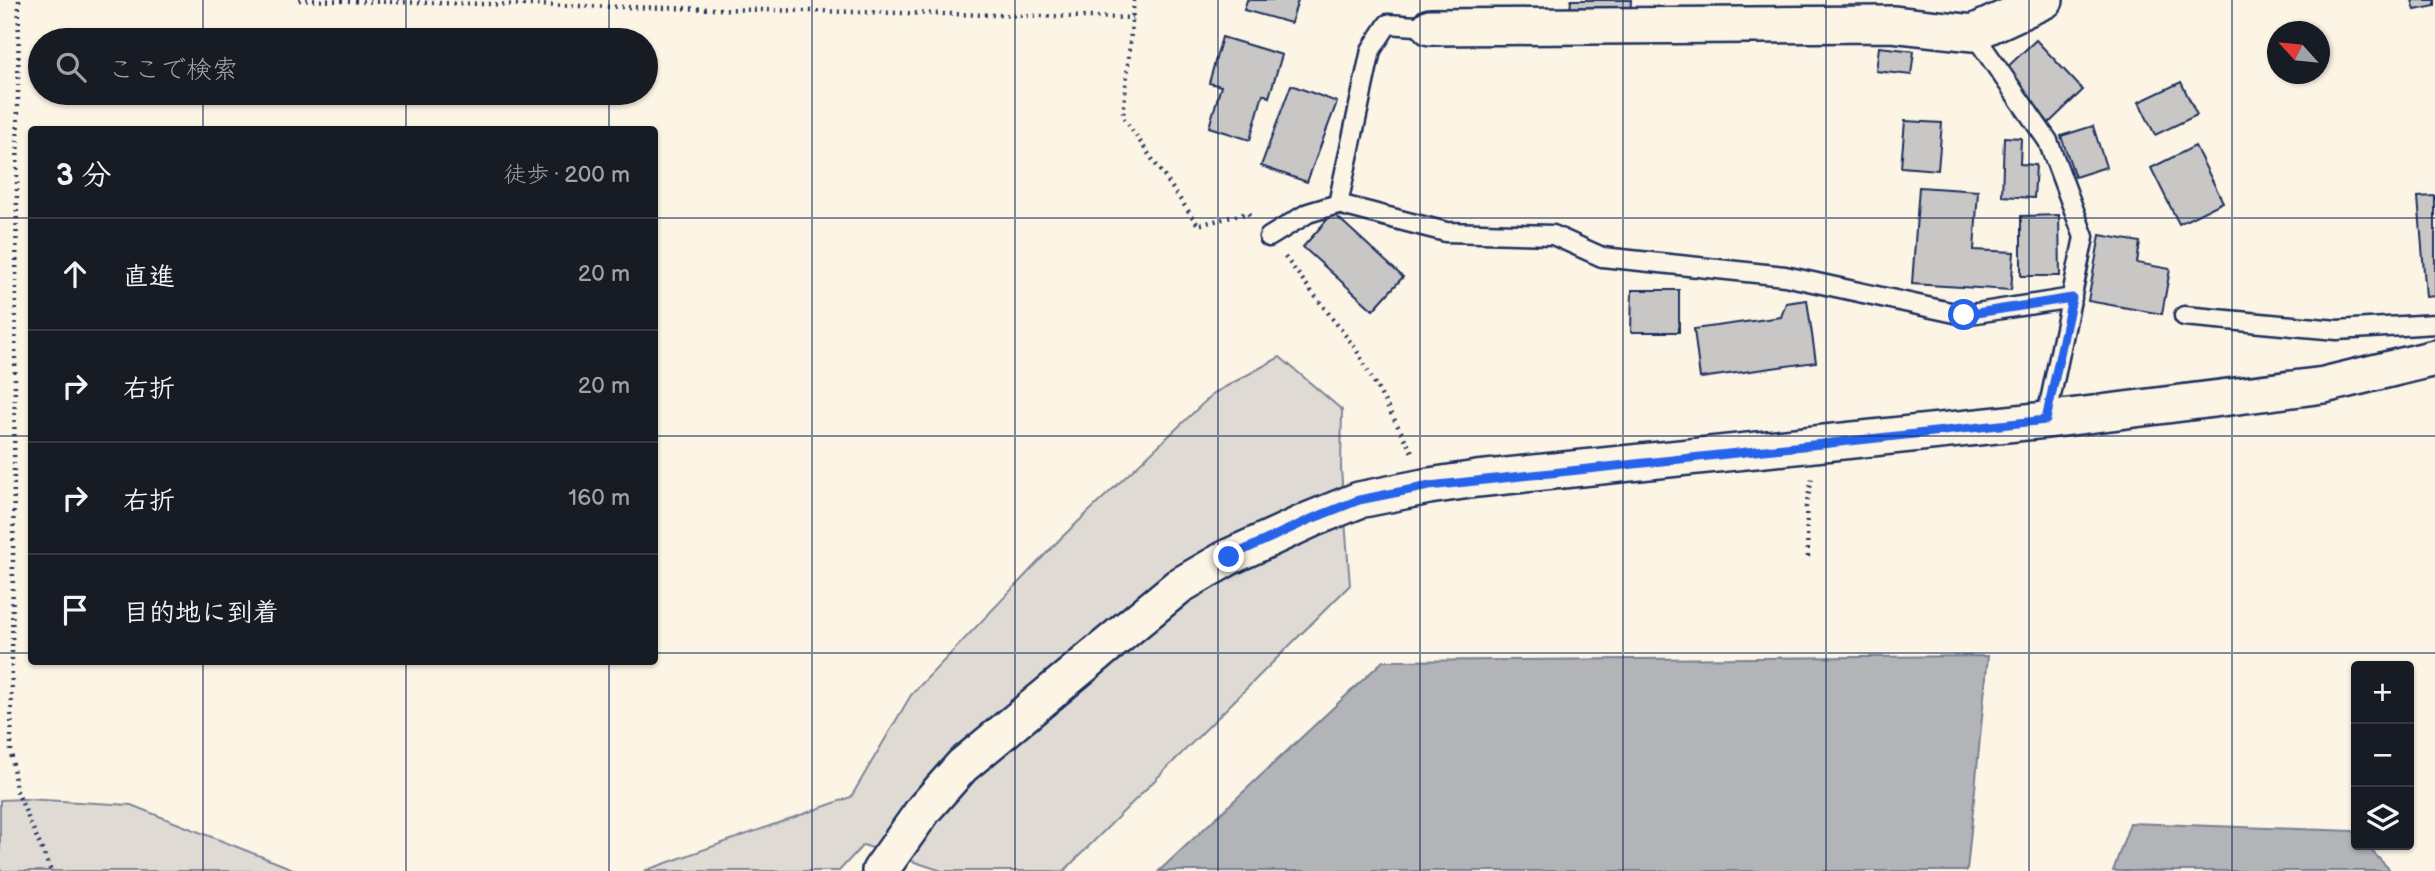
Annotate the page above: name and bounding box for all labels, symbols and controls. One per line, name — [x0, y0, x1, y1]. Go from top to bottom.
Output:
north arrow — [2267, 21, 2330, 84]
search box — [28, 28, 658, 105]
icon: search — [52, 48, 90, 86]
text: ここで検索 — [108, 55, 238, 86]
text: 3 分 — [56, 158, 112, 194]
text: 徒歩 · 200 m — [503, 161, 630, 189]
icon: ahead — [56, 255, 94, 293]
text: 20 m — [578, 260, 630, 288]
text: 直進 — [123, 262, 175, 293]
route start — [1948, 299, 1979, 330]
icon: right — [56, 367, 94, 405]
text: 20 m — [578, 372, 630, 400]
text: 右折 — [123, 374, 175, 405]
icon: right — [56, 479, 94, 517]
text: 160 m — [568, 484, 630, 512]
text: 右折 — [123, 486, 175, 517]
route end — [1213, 541, 1244, 572]
icon: arrive — [56, 591, 94, 629]
text: 目的地に到着 — [123, 598, 279, 629]
map controls — [2351, 661, 2414, 850]
button: + — [2351, 661, 2414, 724]
button: − — [2351, 724, 2414, 787]
button: layers — [2351, 787, 2414, 850]

